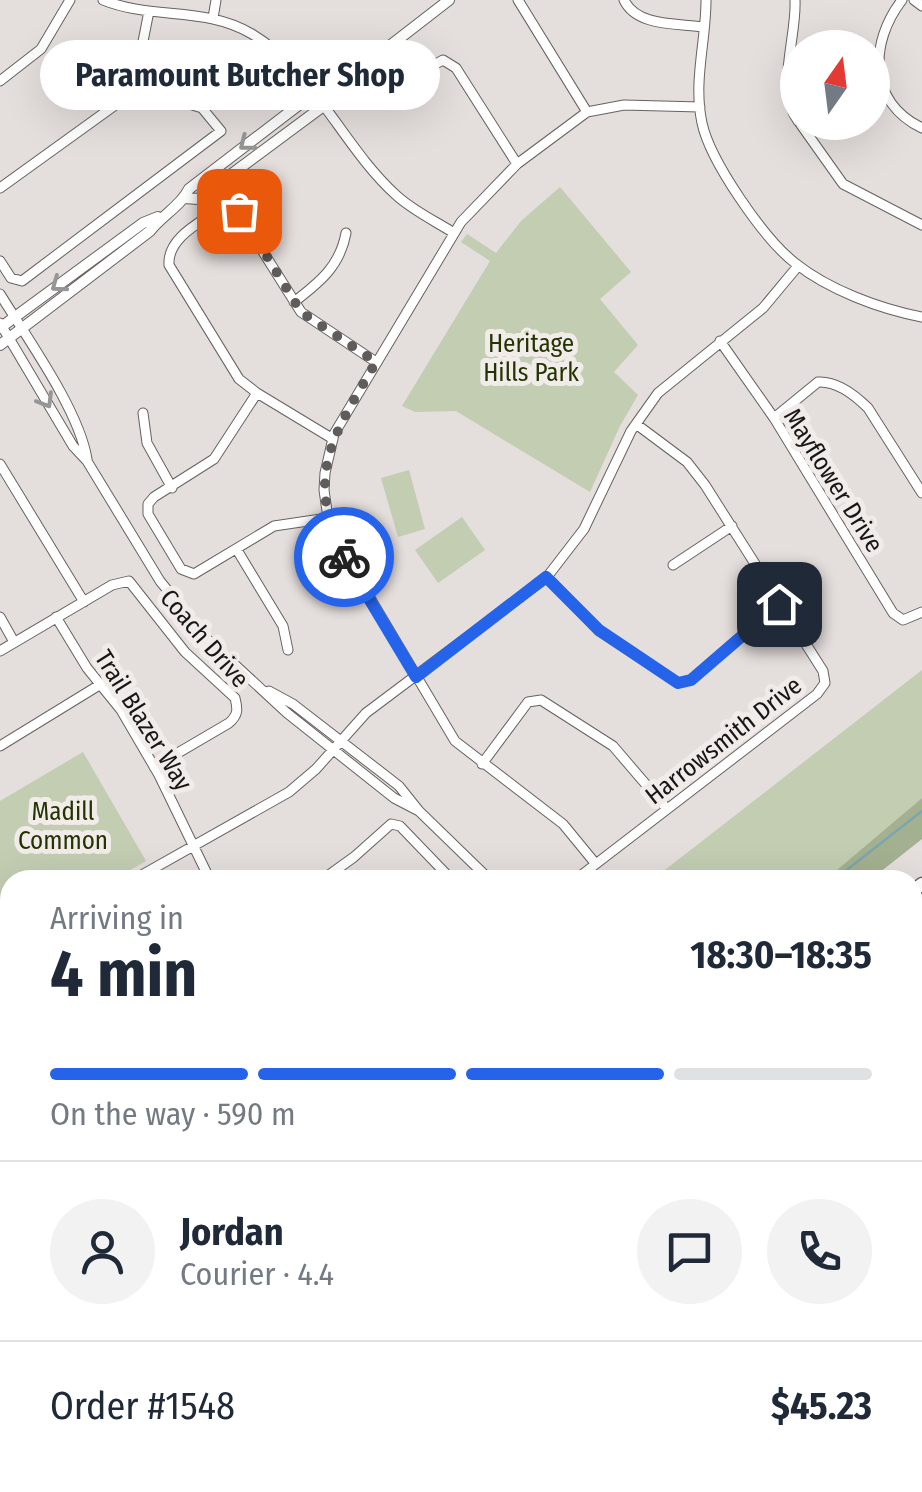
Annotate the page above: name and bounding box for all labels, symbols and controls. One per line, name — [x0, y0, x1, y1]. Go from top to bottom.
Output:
north arrow — [780, 30, 890, 140]
map controls — [780, 30, 890, 140]
callout: Paramount Butcher Shop — [39, 41, 439, 111]
text: Paramount Butcher Shop — [75, 56, 405, 94]
one-way arrow — [239, 132, 257, 150]
pin — [197, 169, 282, 254]
icon: bag — [212, 184, 267, 239]
one-way arrow — [51, 274, 69, 291]
park label: Heritage Hills Park — [483, 329, 579, 388]
one-way arrow — [34, 390, 53, 408]
street label: Mayflower Drive — [777, 403, 889, 558]
courier — [294, 507, 394, 607]
icon: bike — [317, 530, 372, 585]
pin — [737, 562, 822, 647]
icon: home — [752, 577, 807, 632]
street label: Coach Drive — [154, 584, 255, 694]
street label: Trail Blazer Way — [88, 645, 198, 796]
street label: Harrowsmith Drive — [640, 670, 808, 811]
park label: Madill Common — [18, 797, 108, 856]
text: Arriving in — [50, 899, 184, 937]
text: 18:30–18:35 — [690, 932, 872, 978]
text: 4 min — [50, 935, 197, 1013]
text: On the way · 590 m — [50, 1095, 296, 1133]
button: person — [50, 1199, 155, 1304]
button: chat — [637, 1199, 742, 1304]
button: phone — [767, 1199, 872, 1304]
text: Jordan — [180, 1209, 284, 1255]
text: Courier · 4.4 — [180, 1255, 334, 1293]
text: Order #1548 — [50, 1383, 235, 1429]
text: $45.23 — [771, 1383, 872, 1429]

